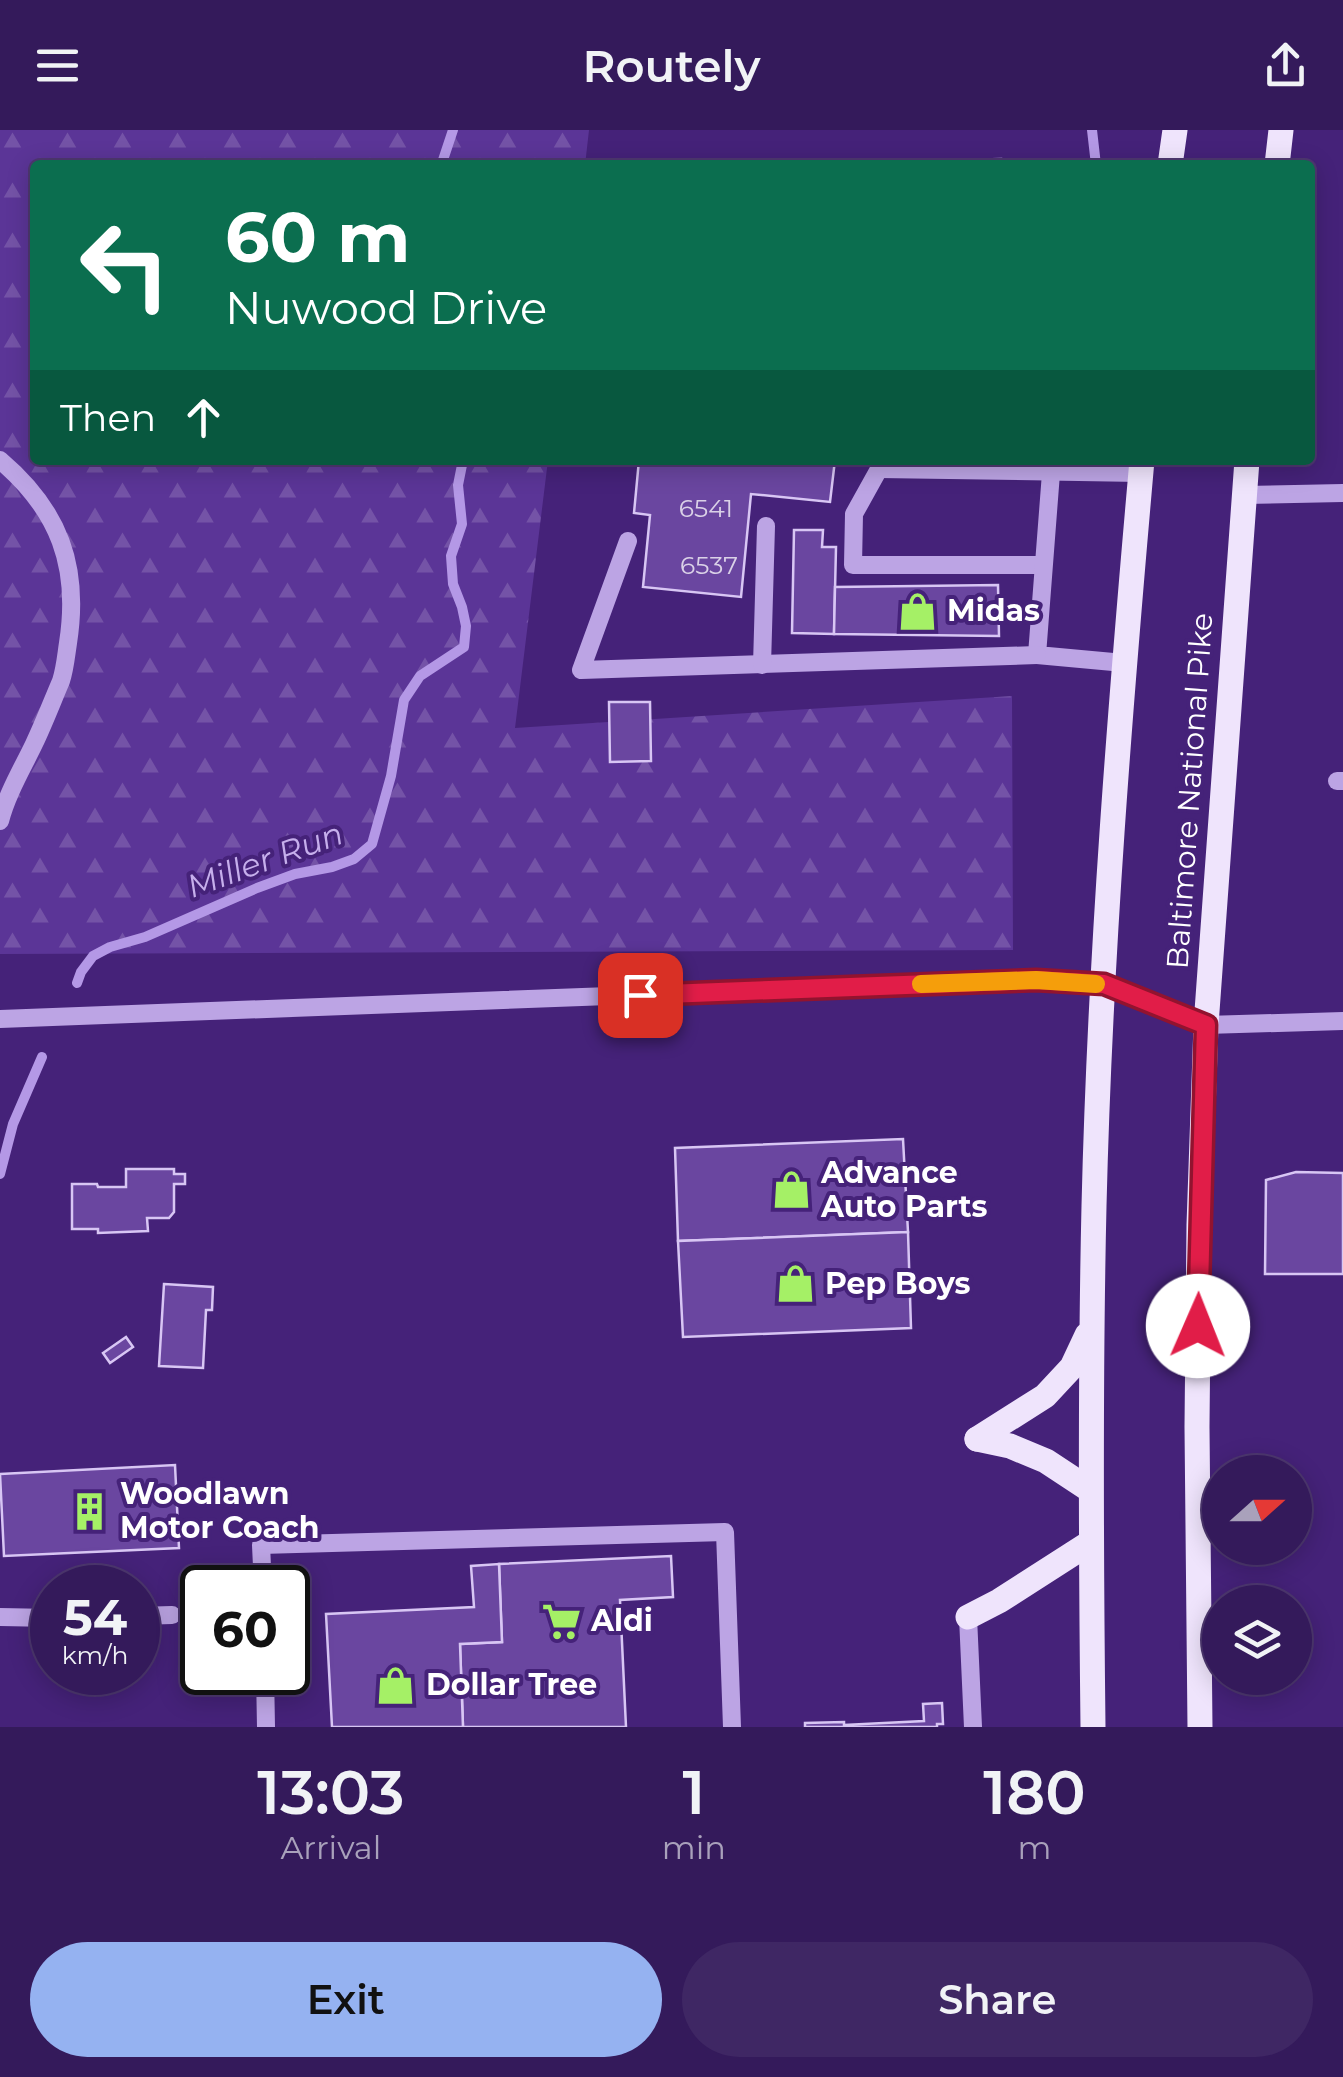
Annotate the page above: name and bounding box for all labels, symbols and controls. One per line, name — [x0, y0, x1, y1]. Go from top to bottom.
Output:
icon: menu — [30, 38, 85, 93]
text: Routely — [583, 38, 760, 93]
icon: share — [1258, 38, 1313, 93]
text: 60 m — [225, 194, 410, 280]
icon: left — [60, 200, 190, 330]
text: Nuwood Drive — [225, 280, 547, 335]
icon: ahead — [176, 390, 231, 445]
text: Then — [60, 394, 156, 441]
house number: 6541 — [679, 493, 733, 523]
house number: 6537 — [680, 550, 738, 580]
shop icon: Midas — [896, 590, 938, 632]
place label: Midas — [947, 592, 1040, 629]
street label: Baltimore National Pike — [1159, 612, 1220, 970]
water label: Miller Run — [181, 813, 348, 906]
pin — [598, 953, 683, 1038]
icon: arrive — [613, 968, 668, 1023]
place label: Advance Auto Parts — [820, 1154, 987, 1225]
shop icon: Advance Auto Parts — [770, 1169, 812, 1211]
shop icon: Pep Boys — [774, 1263, 816, 1305]
place label: Pep Boys — [825, 1265, 971, 1302]
position arrow — [1146, 1274, 1250, 1378]
north arrow — [1202, 1455, 1312, 1565]
map controls — [1202, 1455, 1312, 1695]
place label: Woodlawn Motor Coach — [120, 1475, 319, 1546]
building icon: Woodlawn Motor Coach — [69, 1490, 111, 1532]
speed limit sign: 60 — [180, 1565, 310, 1695]
button: layers — [1202, 1585, 1312, 1695]
text: 54 — [63, 1587, 127, 1648]
supermarket icon: Aldi — [540, 1600, 582, 1642]
place label: Aldi — [590, 1602, 653, 1639]
text: km/h — [62, 1640, 128, 1670]
shop icon: Dollar Tree — [375, 1664, 417, 1706]
place label: Dollar Tree — [426, 1666, 597, 1703]
text: 13:03 — [257, 1756, 404, 1829]
text: 1 — [682, 1756, 705, 1829]
text: 180 — [983, 1756, 1086, 1829]
text: Arrival — [280, 1828, 381, 1867]
text: min — [662, 1828, 726, 1867]
text: m — [1017, 1828, 1051, 1867]
button: Exit — [30, 1942, 662, 2057]
button: Share — [682, 1942, 1313, 2057]

